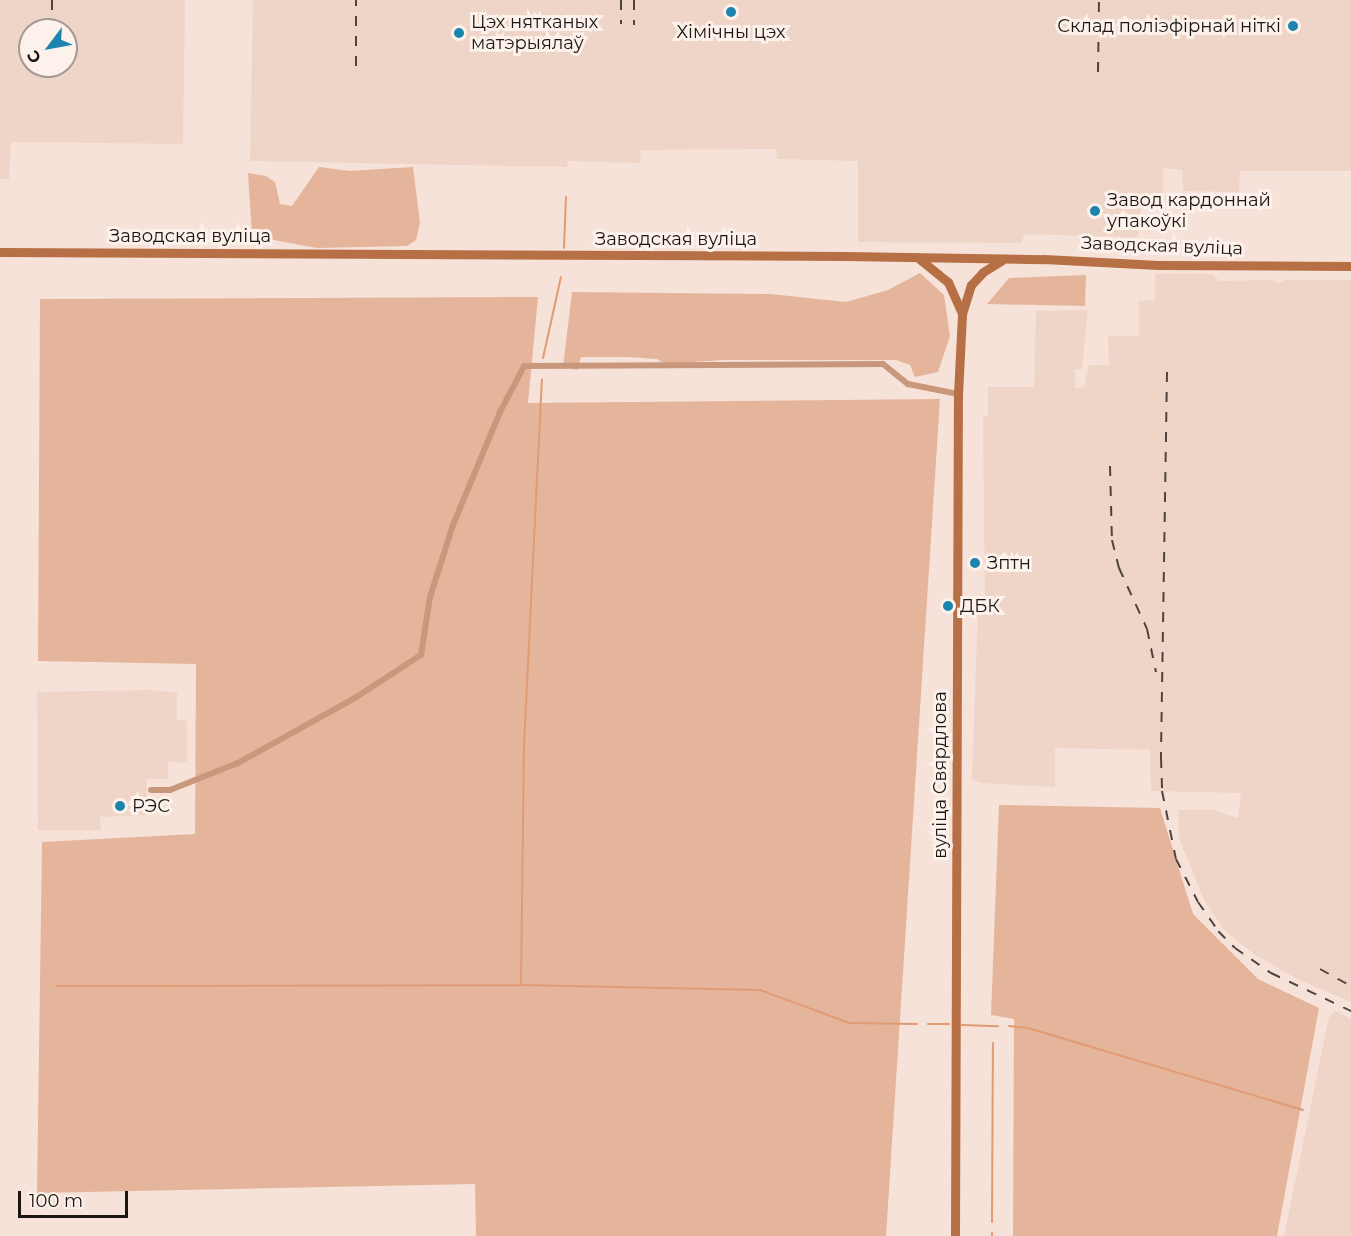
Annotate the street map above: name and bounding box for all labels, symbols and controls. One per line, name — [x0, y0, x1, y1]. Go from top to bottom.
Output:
marker: Хімічны цэх — [724, 5, 738, 19]
place label: Цэх нятканых матэрыялаў — [471, 12, 598, 54]
place label: Склад поліэфірнай ніткі — [1057, 15, 1281, 37]
north arrow — [18, 18, 78, 78]
marker: Склад поліэфірнай ніткі — [1286, 19, 1300, 33]
place label: Хімічны цэх — [676, 21, 786, 43]
marker: Цэх нятканых матэрыялаў — [452, 26, 466, 40]
text: С — [23, 47, 45, 67]
place label: Завод кардоннай упакоўкі — [1107, 190, 1271, 232]
marker: Завод кардоннай упакоўкі — [1088, 204, 1102, 218]
street label: Заводская вуліца — [109, 225, 271, 247]
street label: Заводская вуліца — [595, 228, 757, 250]
street label: Заводская вуліца — [1081, 232, 1243, 260]
place label: Зптн — [987, 552, 1031, 574]
marker: Зптн — [968, 556, 982, 570]
place label: ДБК — [960, 595, 1000, 617]
marker: ДБК — [941, 599, 955, 613]
street label: вуліца Свярдлова — [929, 691, 951, 859]
place label: РЭС — [132, 795, 170, 817]
marker: РЭС — [113, 799, 127, 813]
scale bar — [21, 1179, 130, 1217]
text: 100 m — [29, 1190, 83, 1212]

